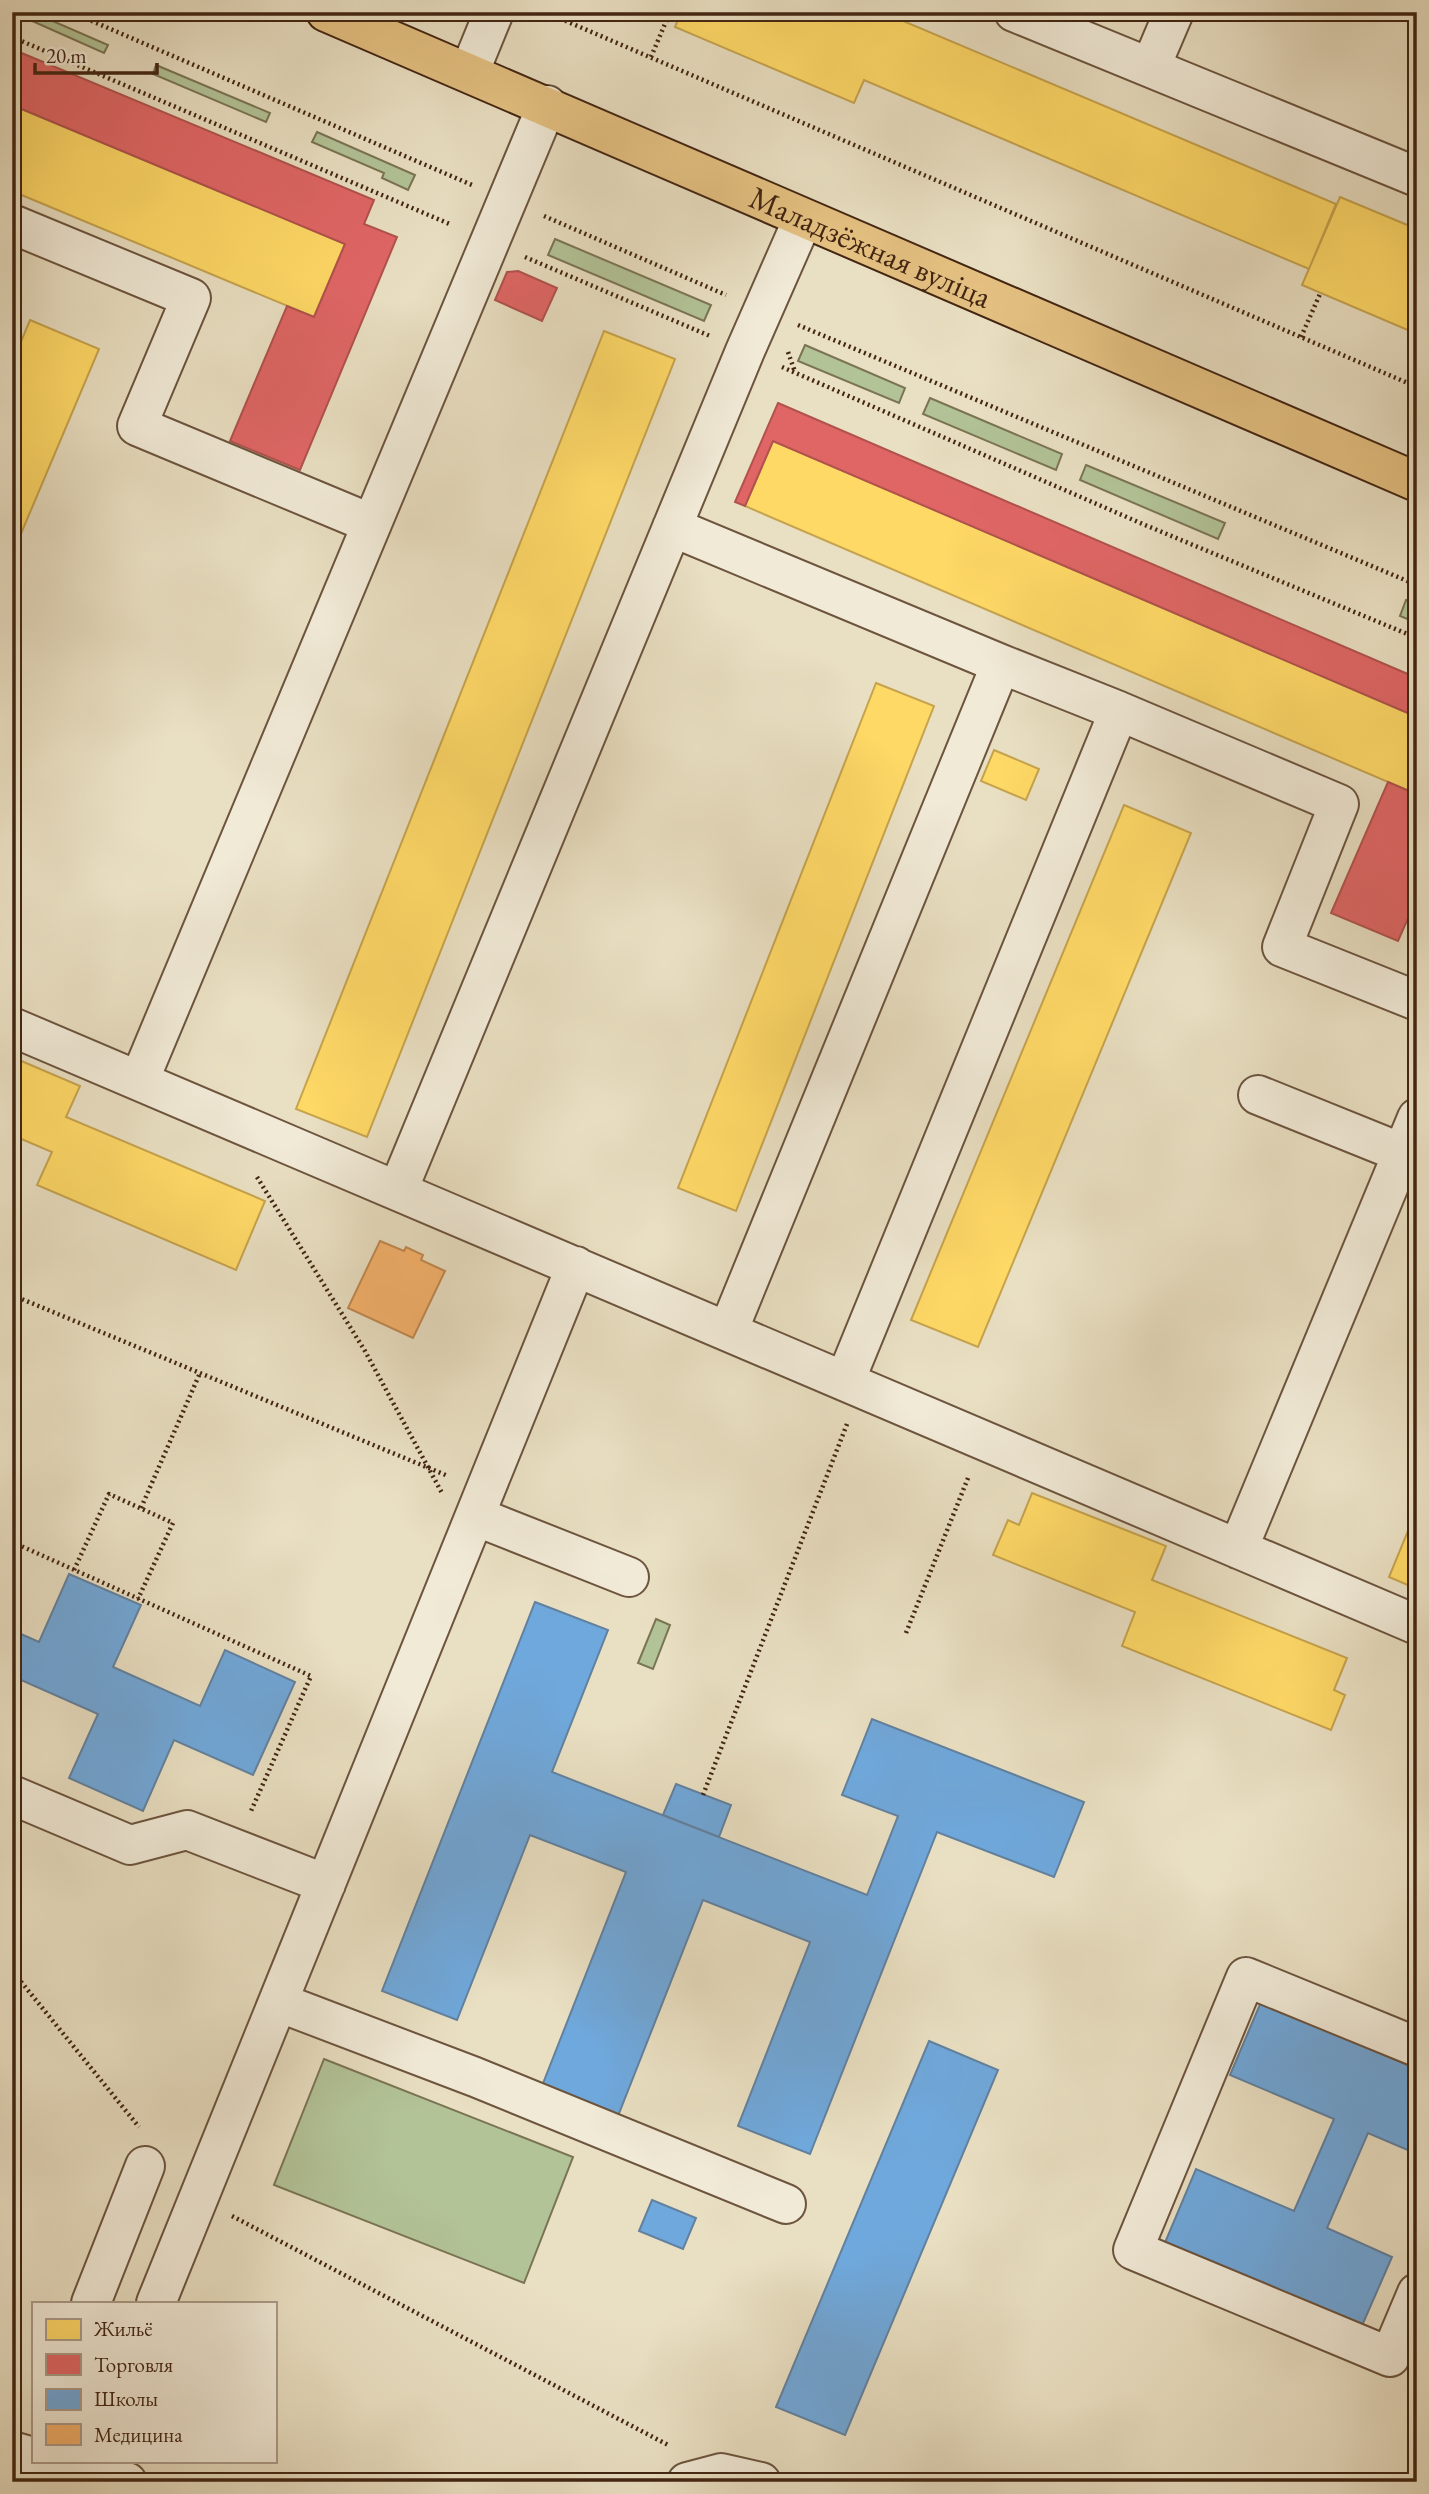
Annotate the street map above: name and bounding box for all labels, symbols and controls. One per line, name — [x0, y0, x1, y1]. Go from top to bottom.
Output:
scale bar — [35, 32, 158, 76]
text: 20 m — [46, 42, 87, 69]
street label: Маладзёжная вуліца — [743, 176, 998, 318]
legend — [32, 2302, 276, 2462]
text: Жильё — [93, 2315, 153, 2342]
text: Торговля — [94, 2351, 173, 2378]
text: Школы — [94, 2385, 158, 2412]
text: Медицина — [94, 2421, 183, 2448]

